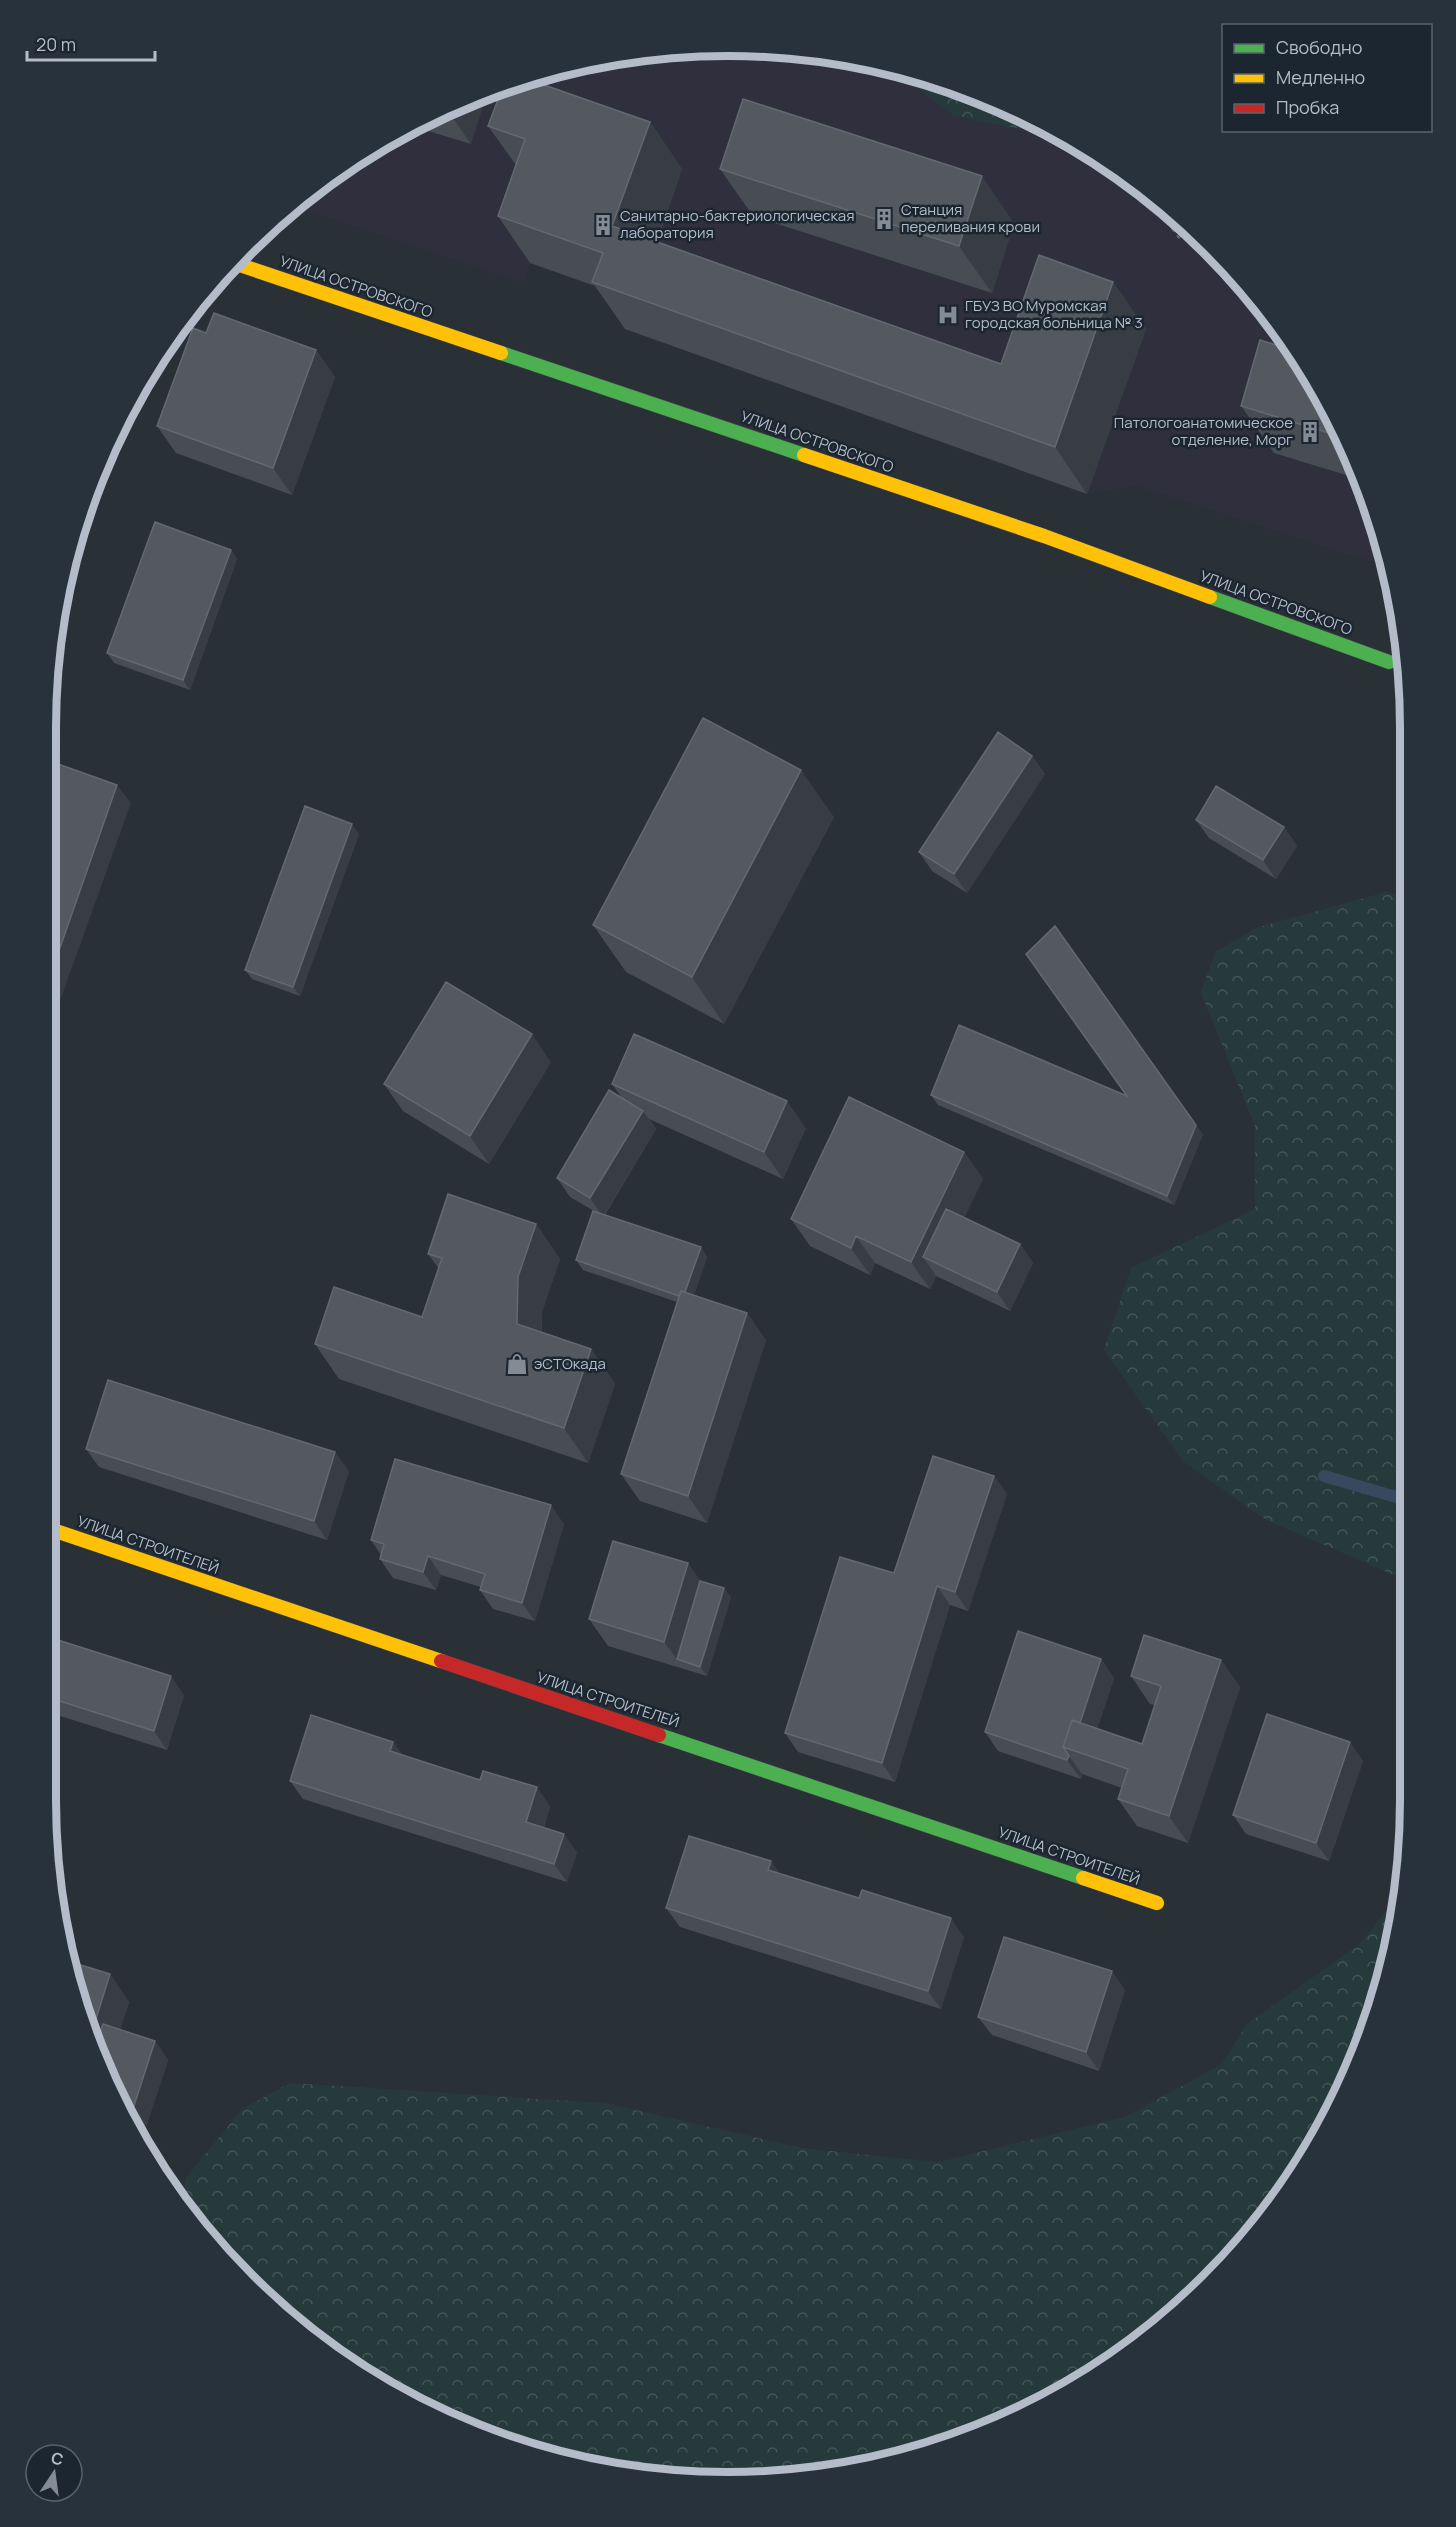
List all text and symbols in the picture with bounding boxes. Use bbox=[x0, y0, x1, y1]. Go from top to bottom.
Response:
scale bar bbox=[27, 24, 154, 62]
legend bbox=[1222, 24, 1432, 132]
text: 20 m bbox=[36, 32, 76, 56]
text: Свободно bbox=[1276, 35, 1362, 59]
text: Медленно bbox=[1276, 65, 1365, 89]
text: Пробка bbox=[1276, 95, 1339, 119]
place label: Станция переливания крови bbox=[901, 199, 1040, 237]
place label: Санитарно-бактериологическая лаборатория bbox=[620, 205, 855, 243]
building icon: Станция переливания крови bbox=[872, 207, 896, 231]
building icon: Санитарно-бактериологическая лаборатория bbox=[591, 213, 615, 237]
street label: УЛИЦА ОСТРОВСКОГО bbox=[277, 250, 436, 323]
place label: ГБУЗ ВО Муромская городская больница № 3 bbox=[965, 295, 1143, 333]
hospital icon: ГБУЗ ВО Муромская городская больница № 3 bbox=[936, 303, 960, 327]
street label: УЛИЦА ОСТРОВСКОГО bbox=[738, 405, 897, 478]
place label: Патологоанатомическое отделение, Морг bbox=[1114, 412, 1293, 450]
building icon: Патологоанатомическое отделение, Морг bbox=[1298, 420, 1322, 444]
street label: УЛИЦА ОСТРОВСКОГО bbox=[1197, 565, 1355, 640]
shop icon: эСТОкада bbox=[505, 1352, 529, 1376]
place label: эСТОкада bbox=[534, 1353, 606, 1374]
street label: УЛИЦА СТРОИТЕЛЕЙ bbox=[74, 1510, 222, 1579]
street label: УЛИЦА СТРОИТЕЛЕЙ bbox=[534, 1667, 682, 1733]
street label: УЛИЦА СТРОИТЕЛЕЙ bbox=[995, 1821, 1143, 1890]
north arrow bbox=[24, 2443, 84, 2503]
text: С bbox=[49, 2446, 66, 2470]

